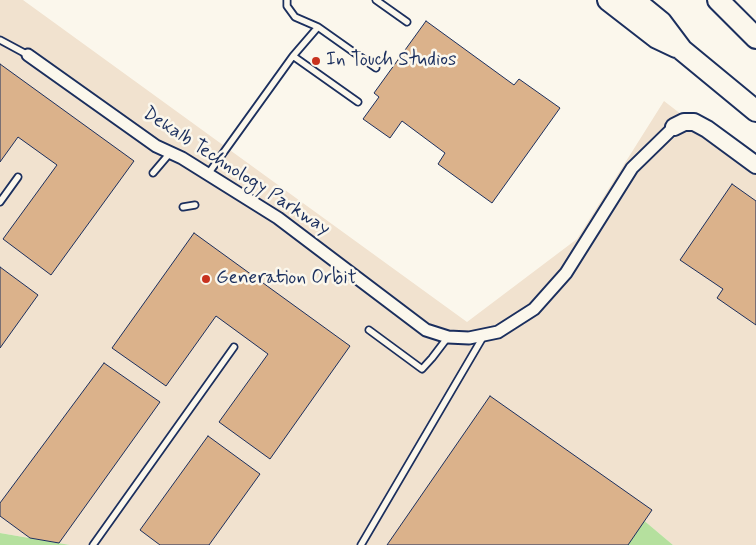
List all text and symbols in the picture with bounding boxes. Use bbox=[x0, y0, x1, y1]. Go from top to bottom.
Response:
place label: In Touch Studios bbox=[326, 50, 456, 72]
marker: In Touch Studios bbox=[310, 55, 322, 67]
street label: Dekalb Technology Parkway bbox=[138, 103, 334, 241]
place label: Generation Orbit bbox=[216, 268, 357, 290]
marker: Generation Orbit bbox=[200, 273, 212, 285]

